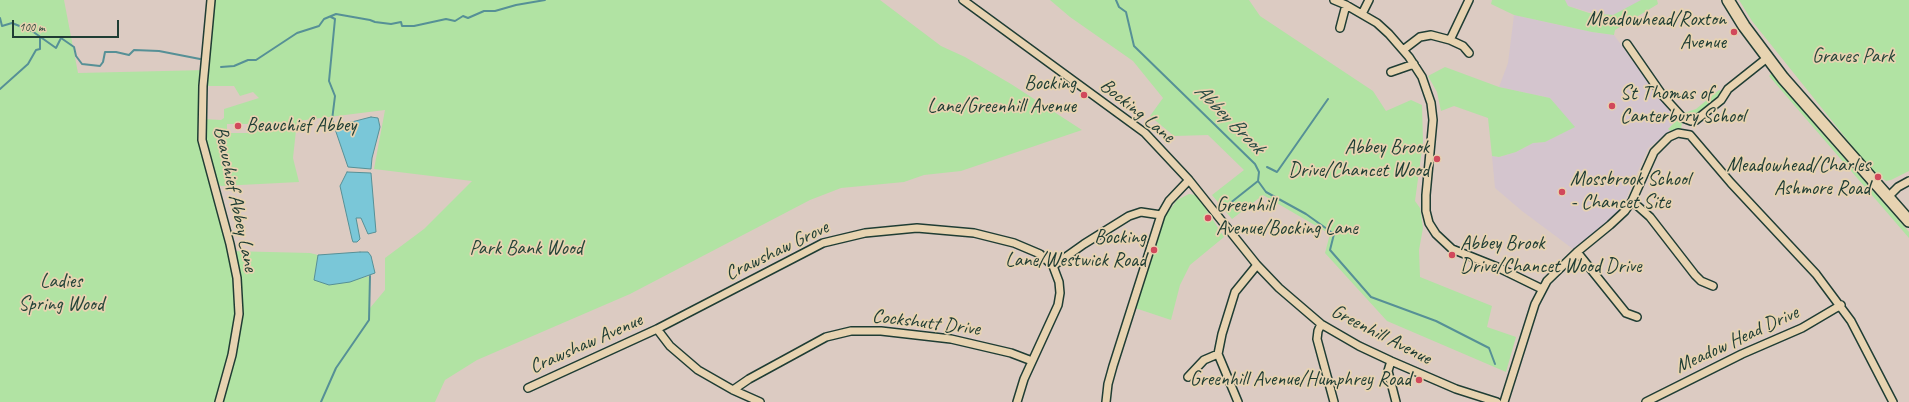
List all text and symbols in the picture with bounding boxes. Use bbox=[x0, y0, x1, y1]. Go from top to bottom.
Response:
place label: Meadowhead/Roxton Avenue bbox=[1587, 8, 1726, 55]
scale bar bbox=[14, 12, 121, 38]
text: 100 m bbox=[19, 19, 45, 35]
marker: Meadowhead/Roxton Avenue bbox=[1729, 27, 1739, 37]
park label: Graves Park bbox=[1812, 45, 1894, 69]
place label: Bocking Lane/Greenhill Avenue bbox=[927, 72, 1076, 119]
street label: Bocking Lane bbox=[1095, 74, 1179, 148]
water label: Abbey Brook bbox=[1189, 79, 1269, 159]
place label: St Thomas of Canterbury School bbox=[1620, 82, 1745, 129]
marker: Bocking Lane/Greenhill Avenue bbox=[1079, 90, 1089, 100]
marker: St Thomas of Canterbury School bbox=[1607, 101, 1617, 111]
place label: Beauchief Abbey bbox=[246, 114, 356, 138]
marker: Beauchief Abbey bbox=[233, 121, 243, 131]
street label: Beauchief Abbey Lane bbox=[208, 124, 262, 274]
place label: Abbey Brook Drive/Chancet Wood bbox=[1288, 136, 1429, 183]
marker: Abbey Brook Drive/Chancet Wood bbox=[1432, 154, 1442, 164]
place label: Meadowhead/Charles Ashmore Road bbox=[1726, 154, 1870, 201]
place label: Mossbrook School - Chancet Site bbox=[1570, 168, 1690, 215]
marker: Meadowhead/Charles Ashmore Road bbox=[1873, 172, 1883, 182]
marker: Mossbrook School - Chancet Site bbox=[1557, 187, 1567, 197]
place label: Greenhill Avenue/Bocking Lane bbox=[1216, 194, 1358, 241]
marker: Greenhill Avenue/Bocking Lane bbox=[1203, 213, 1213, 223]
street label: Crawshaw Grove bbox=[721, 216, 833, 286]
place label: Bocking Lane/Westwick Road bbox=[1005, 226, 1146, 273]
place label: Abbey Brook Drive/Chancet Wood Drive bbox=[1460, 232, 1642, 279]
park label: Park Bank Wood bbox=[469, 237, 583, 261]
marker: Bocking Lane/Westwick Road bbox=[1149, 245, 1159, 255]
marker: Abbey Brook Drive/Chancet Wood Drive bbox=[1447, 250, 1457, 260]
park label: Ladies Spring Wood bbox=[18, 270, 104, 317]
street label: Greenhill Avenue bbox=[1327, 299, 1435, 371]
street label: Meadow Head Drive bbox=[1671, 301, 1803, 379]
street label: Cockshutt Drive bbox=[871, 304, 981, 342]
street label: Crawshaw Avenue bbox=[526, 308, 646, 380]
place label: Greenhill Avenue/Humphrey Road bbox=[1190, 368, 1411, 392]
marker: Greenhill Avenue/Humphrey Road bbox=[1414, 375, 1424, 385]

